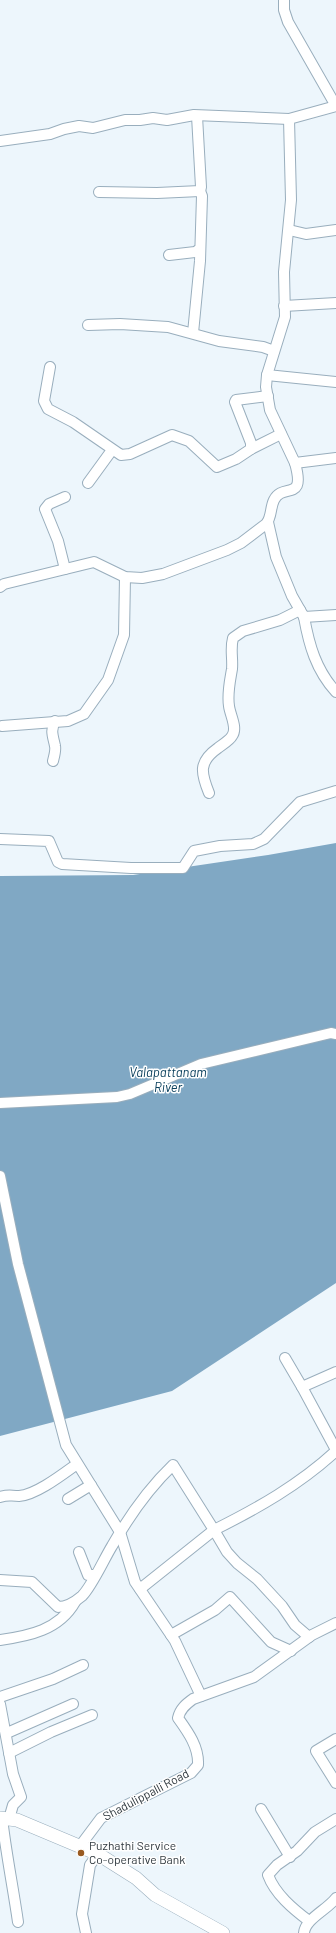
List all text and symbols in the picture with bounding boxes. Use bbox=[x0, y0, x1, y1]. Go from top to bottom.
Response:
water label: Valapattanam River bbox=[129, 1064, 207, 1095]
street label: Shadulippalli Road bbox=[100, 1766, 191, 1823]
place label: Puzhathi Service Co-operative Bank bbox=[89, 1838, 185, 1866]
marker: Puzhathi Service Co-operative Bank bbox=[76, 1848, 86, 1858]

